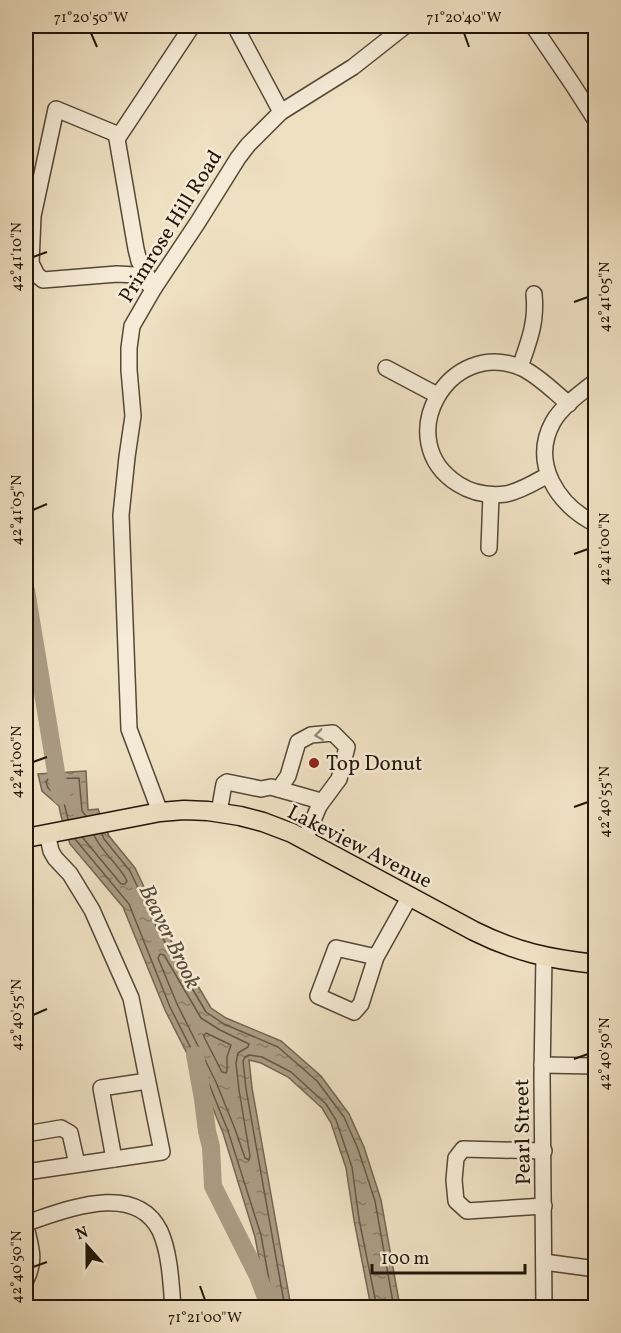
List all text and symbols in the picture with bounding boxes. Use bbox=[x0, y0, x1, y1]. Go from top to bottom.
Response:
text: 71°20'50"W bbox=[54, 8, 128, 29]
text: 71°20'40"W bbox=[426, 8, 502, 29]
street label: Primrose Hill Road bbox=[113, 145, 230, 309]
text: 42°41'10"N bbox=[7, 222, 28, 292]
text: 42°41'05"N bbox=[595, 262, 616, 332]
text: 42°41'05"N bbox=[7, 475, 28, 545]
text: 42°41'00"N bbox=[595, 513, 616, 585]
text: 42°41'00"N bbox=[7, 726, 28, 798]
one-way arrow bbox=[314, 728, 324, 740]
place label: Top Donut bbox=[326, 750, 422, 779]
marker: Top Donut bbox=[307, 756, 321, 770]
text: 42°40'55"N bbox=[595, 766, 616, 838]
street label: Lakeview Avenue bbox=[282, 798, 437, 896]
water label: Beaver Brook bbox=[130, 880, 207, 995]
text: 42°40'55"N bbox=[7, 979, 28, 1051]
text: 42°40'50"N bbox=[595, 1017, 616, 1091]
street label: Pearl Street bbox=[508, 1078, 539, 1185]
north arrow bbox=[57, 1216, 117, 1276]
text: N bbox=[73, 1221, 92, 1246]
text: 42°40'50"N bbox=[7, 1230, 28, 1304]
scale bar bbox=[372, 1237, 525, 1275]
text: 100 m bbox=[381, 1247, 430, 1272]
text: 71°21'00"W bbox=[168, 1308, 242, 1329]

